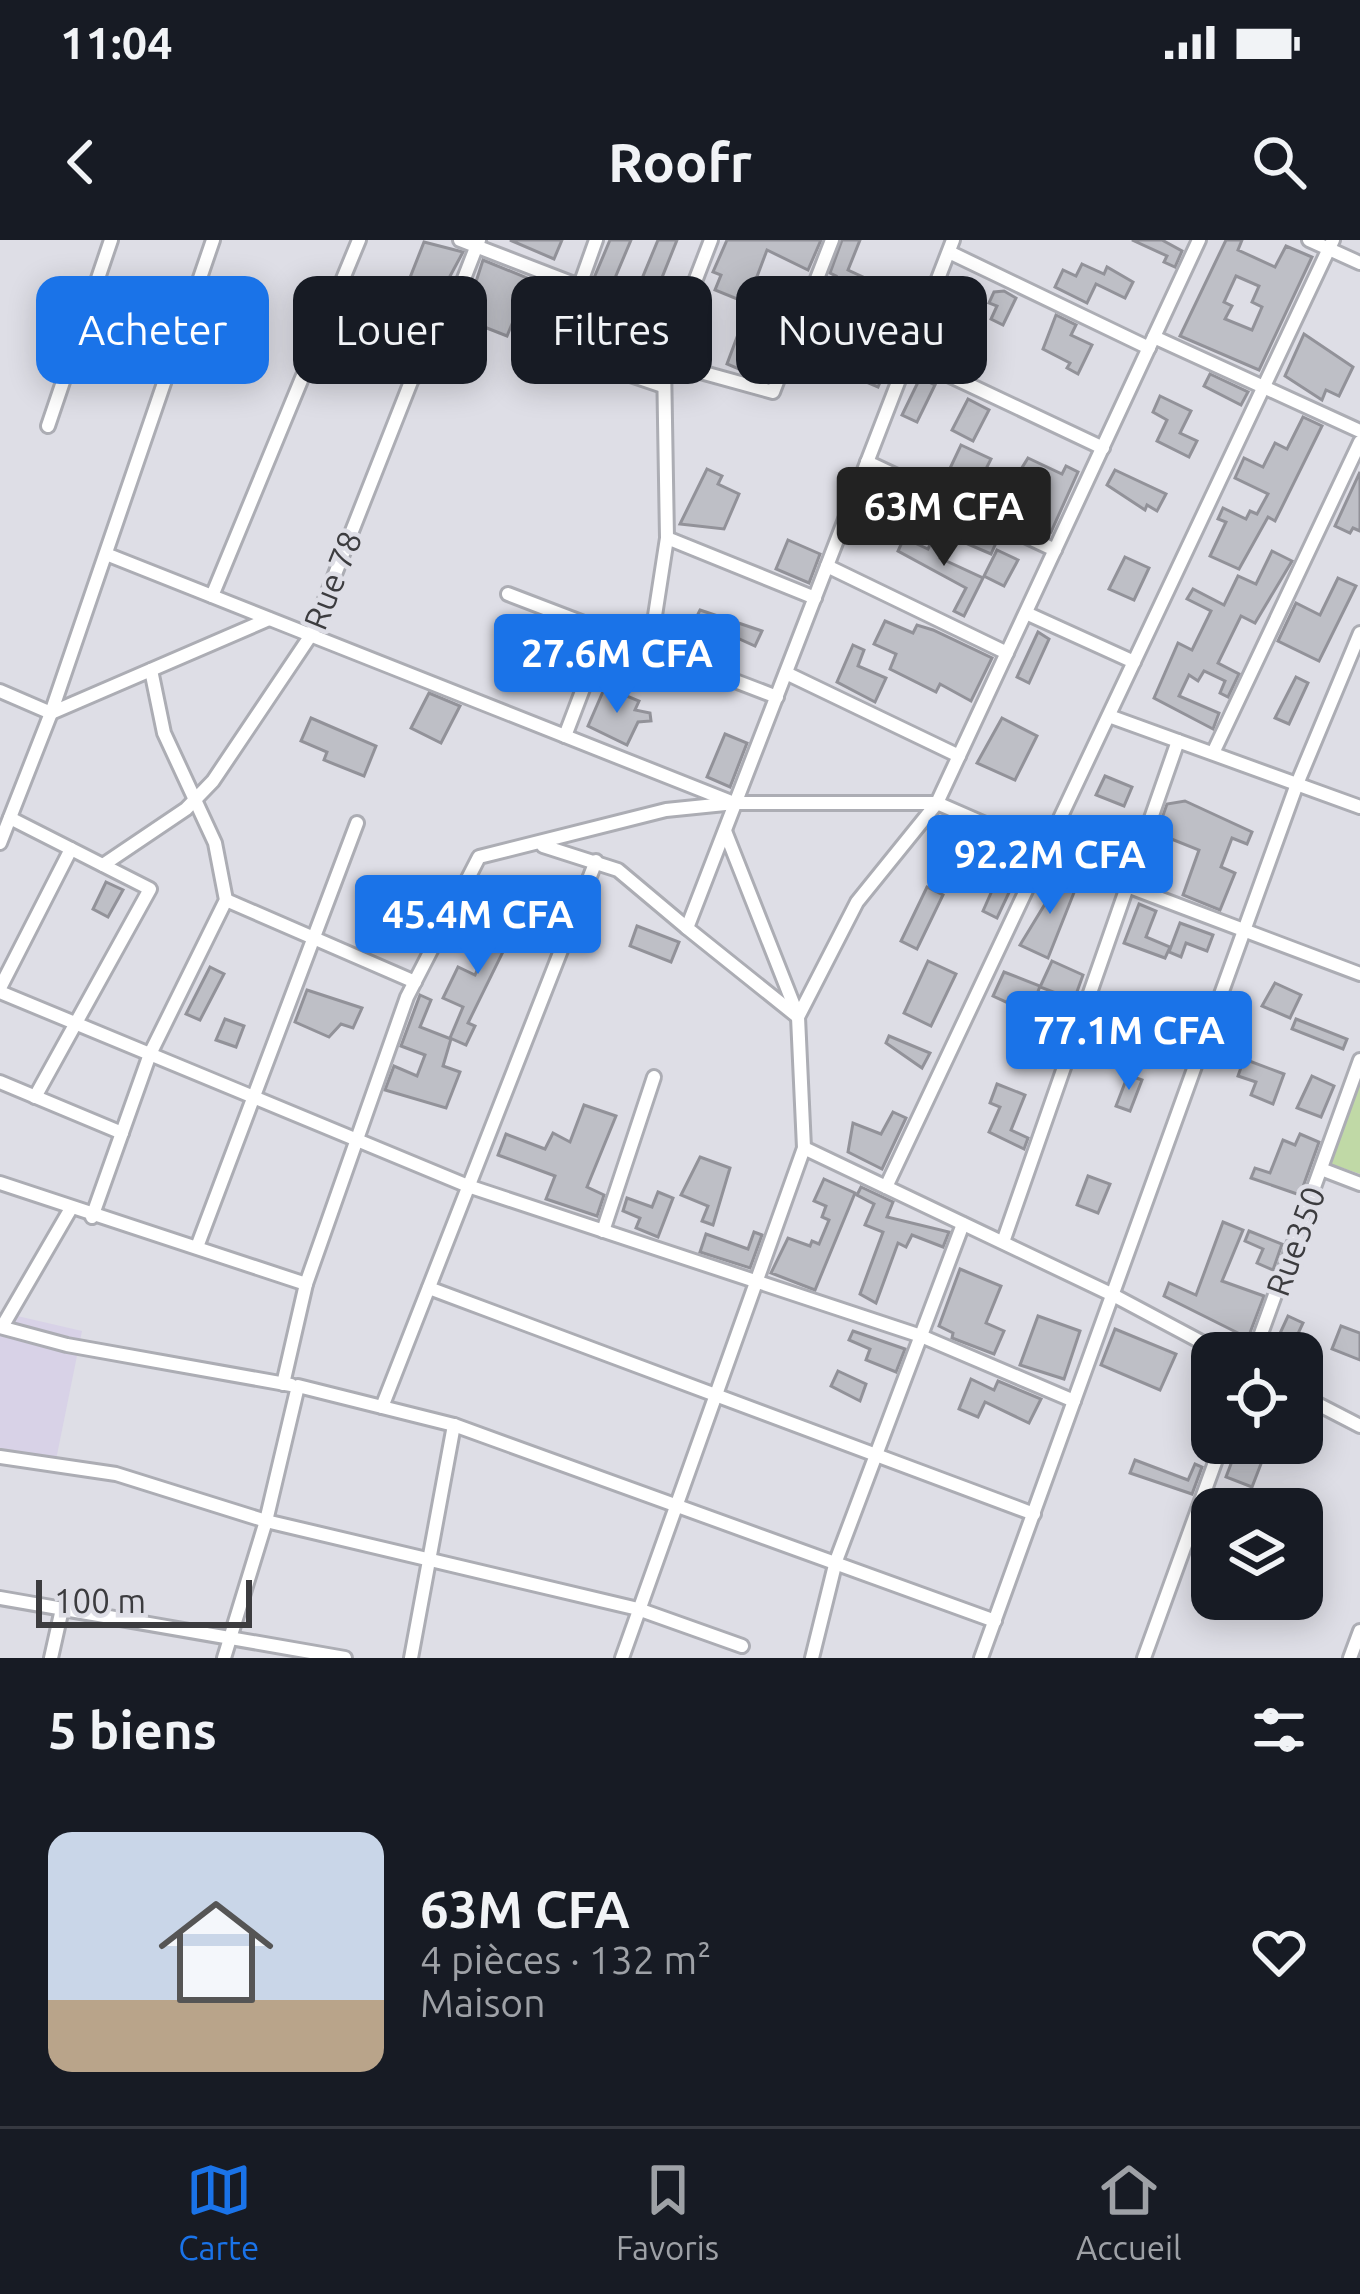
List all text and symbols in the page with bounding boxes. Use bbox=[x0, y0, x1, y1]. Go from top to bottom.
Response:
text: 11:04 bbox=[60, 17, 173, 68]
icon: back bbox=[48, 129, 114, 195]
icon: search bbox=[1246, 129, 1312, 195]
text: Roofr bbox=[608, 132, 752, 192]
chip: Acheter bbox=[36, 276, 269, 384]
chip: Louer bbox=[293, 276, 487, 384]
chip: Filtres bbox=[511, 276, 712, 384]
chip: Nouveau bbox=[736, 276, 987, 384]
pin: 63M CFA bbox=[833, 467, 1055, 569]
text: 63M CFA bbox=[864, 484, 1024, 527]
street label: Rue 78 bbox=[296, 526, 368, 634]
pin: 27.6M CFA bbox=[480, 614, 754, 716]
text: 27.6M CFA bbox=[521, 631, 713, 674]
pin: 92.2M CFA bbox=[913, 815, 1187, 917]
text: 92.2M CFA bbox=[954, 832, 1146, 875]
pin: 45.4M CFA bbox=[341, 875, 615, 977]
text: 45.4M CFA bbox=[382, 892, 574, 935]
pin: 77.1M CFA bbox=[992, 991, 1266, 1093]
text: 77.1M CFA bbox=[1033, 1008, 1225, 1051]
street label: Rue350 bbox=[1258, 1181, 1332, 1301]
map controls bbox=[1191, 1332, 1323, 1620]
button: locate bbox=[1191, 1332, 1323, 1464]
button: layers bbox=[1191, 1488, 1323, 1620]
scale bar bbox=[36, 1574, 252, 1627]
text: 100 m bbox=[54, 1582, 146, 1619]
icon: filters bbox=[1246, 1697, 1312, 1763]
text: 5 biens bbox=[48, 1701, 217, 1759]
icon: home bbox=[144, 1880, 288, 2024]
text: 63M CFA bbox=[420, 1880, 630, 1938]
icon: heart bbox=[1246, 1919, 1312, 1985]
text: 4 pièces · 132 m² bbox=[420, 1938, 711, 1981]
text: Maison bbox=[420, 1981, 545, 2024]
tab: Carte bbox=[178, 2157, 259, 2266]
tab: Favoris bbox=[616, 2157, 719, 2266]
tab: Accueil bbox=[1076, 2157, 1182, 2266]

